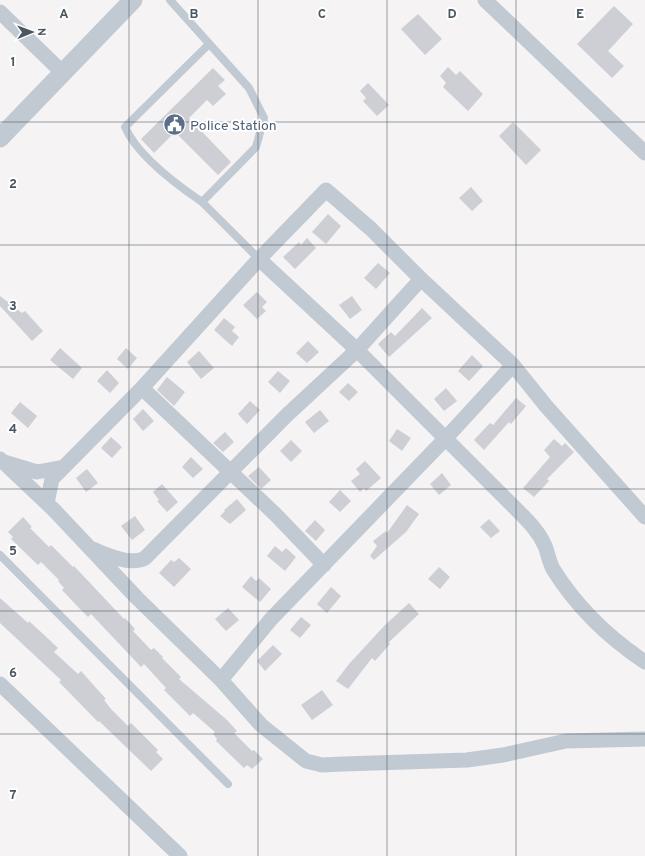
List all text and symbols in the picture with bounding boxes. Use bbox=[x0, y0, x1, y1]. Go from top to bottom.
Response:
text: A bbox=[59, 7, 69, 23]
text: B bbox=[190, 7, 199, 23]
text: C bbox=[318, 7, 326, 23]
text: D bbox=[447, 7, 457, 23]
text: E bbox=[576, 7, 584, 23]
north arrow bbox=[12, 12, 52, 52]
text: N bbox=[34, 28, 48, 36]
text: 1 bbox=[10, 55, 16, 71]
public building icon: Police Station bbox=[162, 112, 188, 138]
place label: Police Station bbox=[190, 118, 277, 135]
text: 2 bbox=[9, 177, 17, 193]
text: 3 bbox=[9, 299, 17, 315]
text: 4 bbox=[9, 422, 17, 438]
text: 5 bbox=[9, 544, 17, 560]
text: 6 bbox=[9, 666, 17, 682]
text: 7 bbox=[10, 788, 17, 804]

